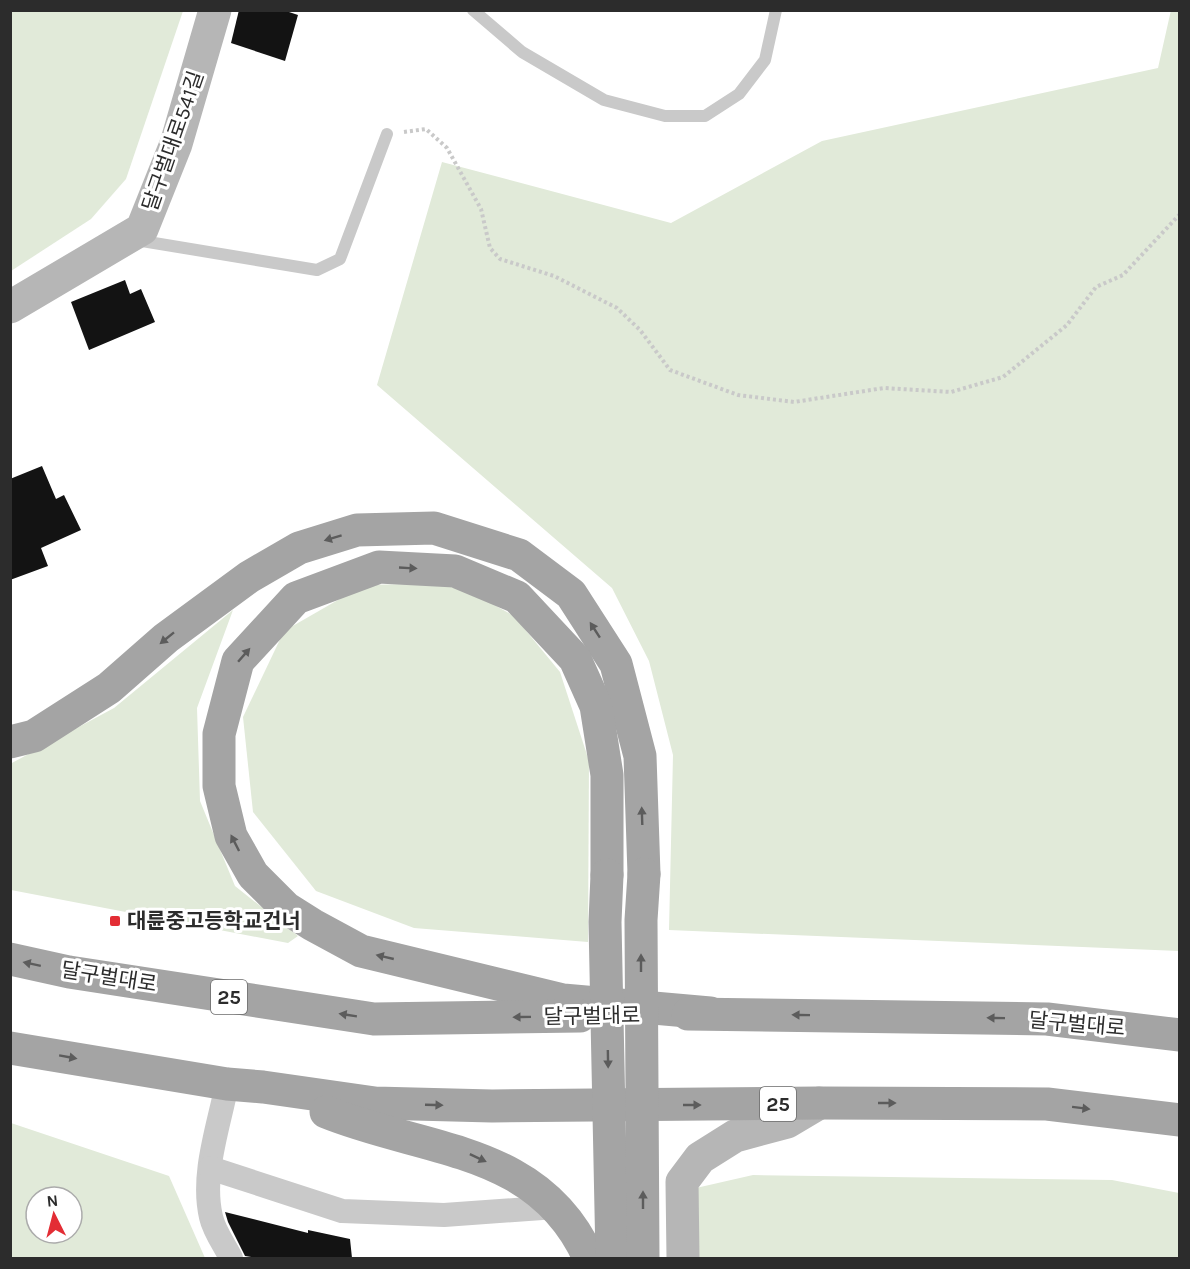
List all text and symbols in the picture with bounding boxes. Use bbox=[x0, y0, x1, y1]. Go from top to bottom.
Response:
street label: 달구벌대로541길 bbox=[138, 68, 208, 214]
one-way arrow bbox=[324, 534, 342, 543]
one-way arrow bbox=[399, 564, 418, 573]
one-way arrow bbox=[589, 622, 600, 638]
one-way arrow bbox=[160, 632, 175, 644]
one-way arrow bbox=[237, 648, 250, 663]
one-way arrow bbox=[637, 806, 647, 825]
one-way arrow bbox=[230, 834, 240, 851]
place label: 대륜중고등학교건너 bbox=[127, 909, 301, 933]
marker: 대륜중고등학교건너 bbox=[108, 914, 122, 928]
one-way arrow bbox=[376, 951, 394, 961]
one-way arrow bbox=[636, 954, 646, 973]
street label: 달구벌대로 bbox=[59, 958, 159, 996]
one-way arrow bbox=[22, 959, 41, 968]
road number: 25 bbox=[211, 980, 247, 1014]
street label: 달구벌대로 bbox=[543, 1003, 641, 1029]
street label: 달구벌대로 bbox=[1028, 1008, 1126, 1040]
one-way arrow bbox=[791, 1010, 810, 1020]
one-way arrow bbox=[339, 1011, 358, 1020]
one-way arrow bbox=[512, 1012, 531, 1022]
one-way arrow bbox=[986, 1014, 1005, 1023]
one-way arrow bbox=[603, 1050, 613, 1069]
one-way arrow bbox=[59, 1053, 78, 1062]
road number: 25 bbox=[760, 1087, 796, 1121]
one-way arrow bbox=[877, 1098, 896, 1108]
one-way arrow bbox=[424, 1100, 443, 1109]
one-way arrow bbox=[682, 1100, 701, 1110]
one-way arrow bbox=[1072, 1103, 1091, 1113]
one-way arrow bbox=[469, 1154, 486, 1163]
north arrow bbox=[24, 1185, 84, 1245]
text: N bbox=[46, 1191, 59, 1211]
one-way arrow bbox=[638, 1191, 648, 1210]

